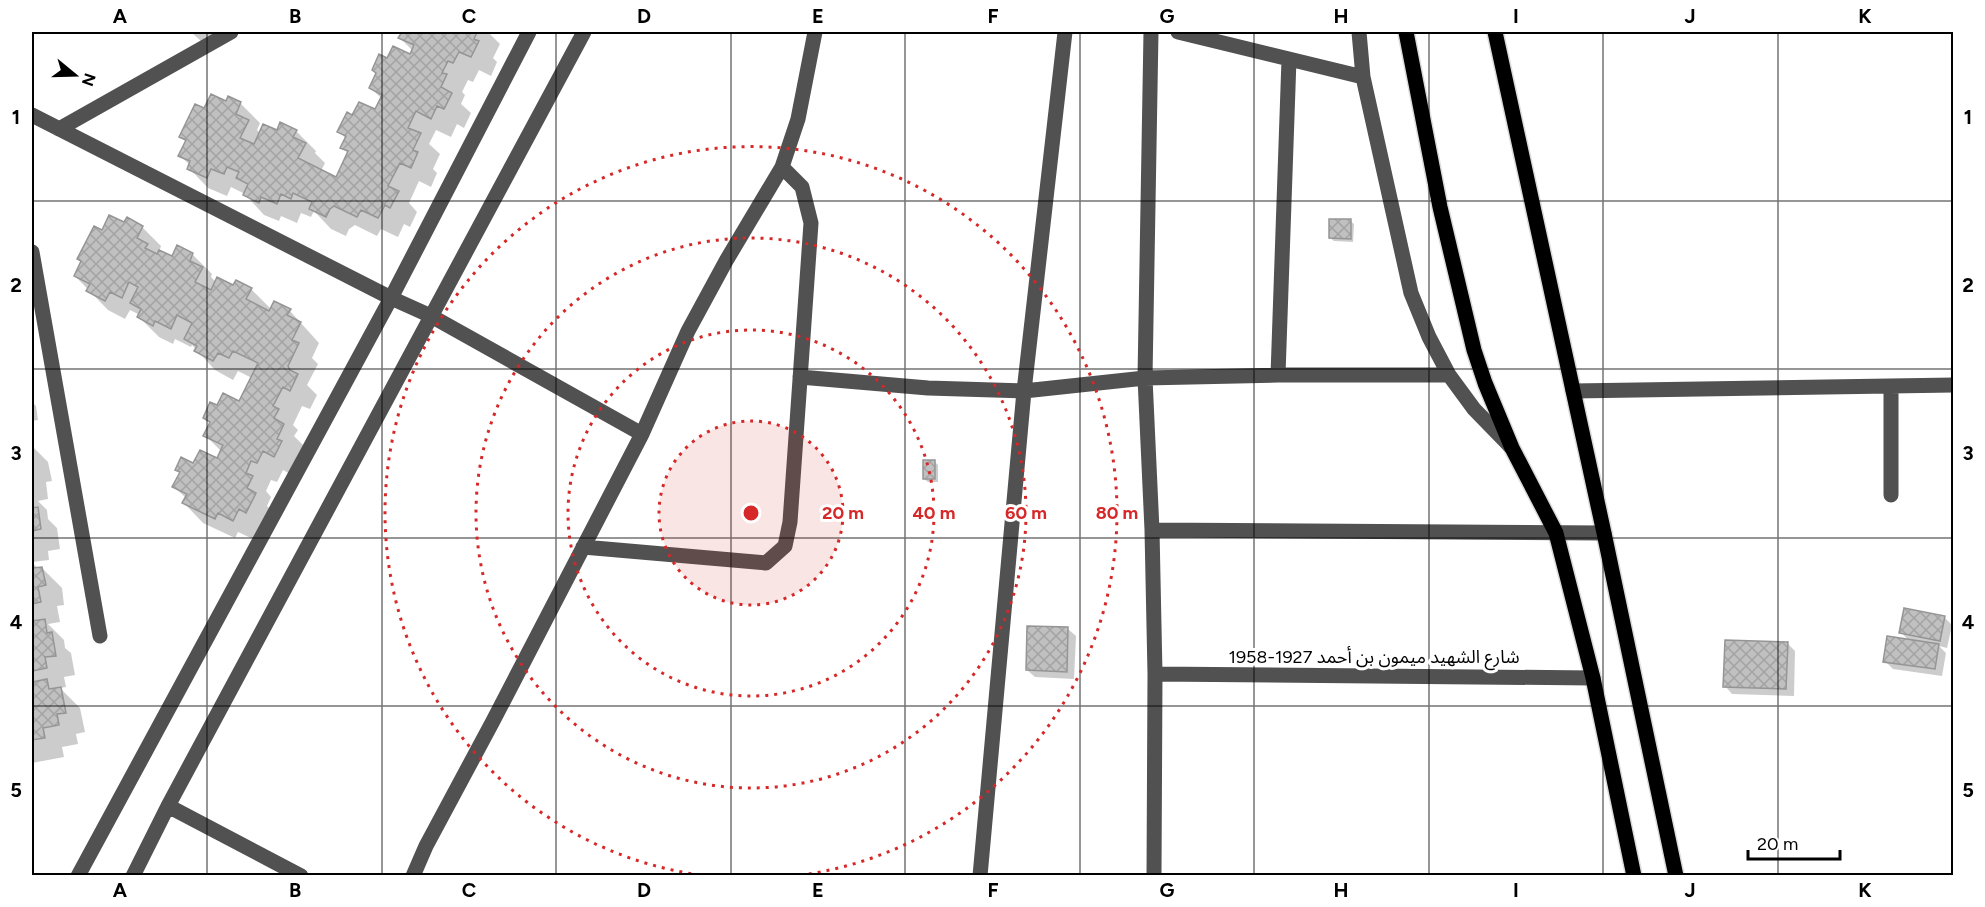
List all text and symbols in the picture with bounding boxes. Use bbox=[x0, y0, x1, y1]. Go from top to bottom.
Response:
text: A bbox=[113, 4, 128, 28]
text: B bbox=[289, 4, 301, 28]
text: C bbox=[462, 4, 476, 28]
text: D bbox=[637, 4, 651, 28]
text: E bbox=[812, 4, 824, 28]
text: F bbox=[987, 4, 999, 28]
text: G bbox=[1160, 4, 1175, 28]
text: H bbox=[1334, 4, 1349, 28]
text: I bbox=[1513, 4, 1519, 28]
text: J bbox=[1684, 4, 1696, 28]
text: K bbox=[1858, 4, 1872, 28]
north arrow bbox=[45, 45, 105, 105]
text: N bbox=[78, 71, 100, 89]
text: 1 bbox=[12, 105, 20, 129]
text: 1 bbox=[1964, 105, 1972, 129]
text: 2 bbox=[10, 273, 22, 297]
text: 2 bbox=[1962, 273, 1974, 297]
text: 3 bbox=[10, 441, 22, 465]
text: 3 bbox=[1962, 441, 1974, 465]
text: 20 m bbox=[822, 502, 864, 524]
text: 40 m bbox=[912, 502, 956, 524]
text: 60 m bbox=[1005, 502, 1047, 524]
text: 80 m bbox=[1096, 502, 1138, 524]
centre of rings bbox=[741, 503, 761, 523]
text: 4 bbox=[10, 610, 23, 634]
text: 4 bbox=[1962, 610, 1975, 634]
street label: شارع الشهيد ميمون بن أحمد 1927-1958 bbox=[1228, 646, 1520, 671]
text: 5 bbox=[10, 778, 22, 802]
text: 5 bbox=[1962, 778, 1974, 802]
scale bar bbox=[1748, 823, 1840, 861]
text: 20 m bbox=[1757, 833, 1798, 855]
text: A bbox=[113, 878, 128, 902]
text: B bbox=[289, 878, 301, 902]
text: C bbox=[462, 878, 476, 902]
text: D bbox=[637, 878, 651, 902]
text: E bbox=[812, 878, 824, 902]
text: F bbox=[987, 878, 999, 902]
text: G bbox=[1160, 878, 1175, 902]
text: H bbox=[1334, 878, 1349, 902]
text: I bbox=[1513, 878, 1519, 902]
text: J bbox=[1684, 878, 1696, 902]
text: K bbox=[1858, 878, 1872, 902]

